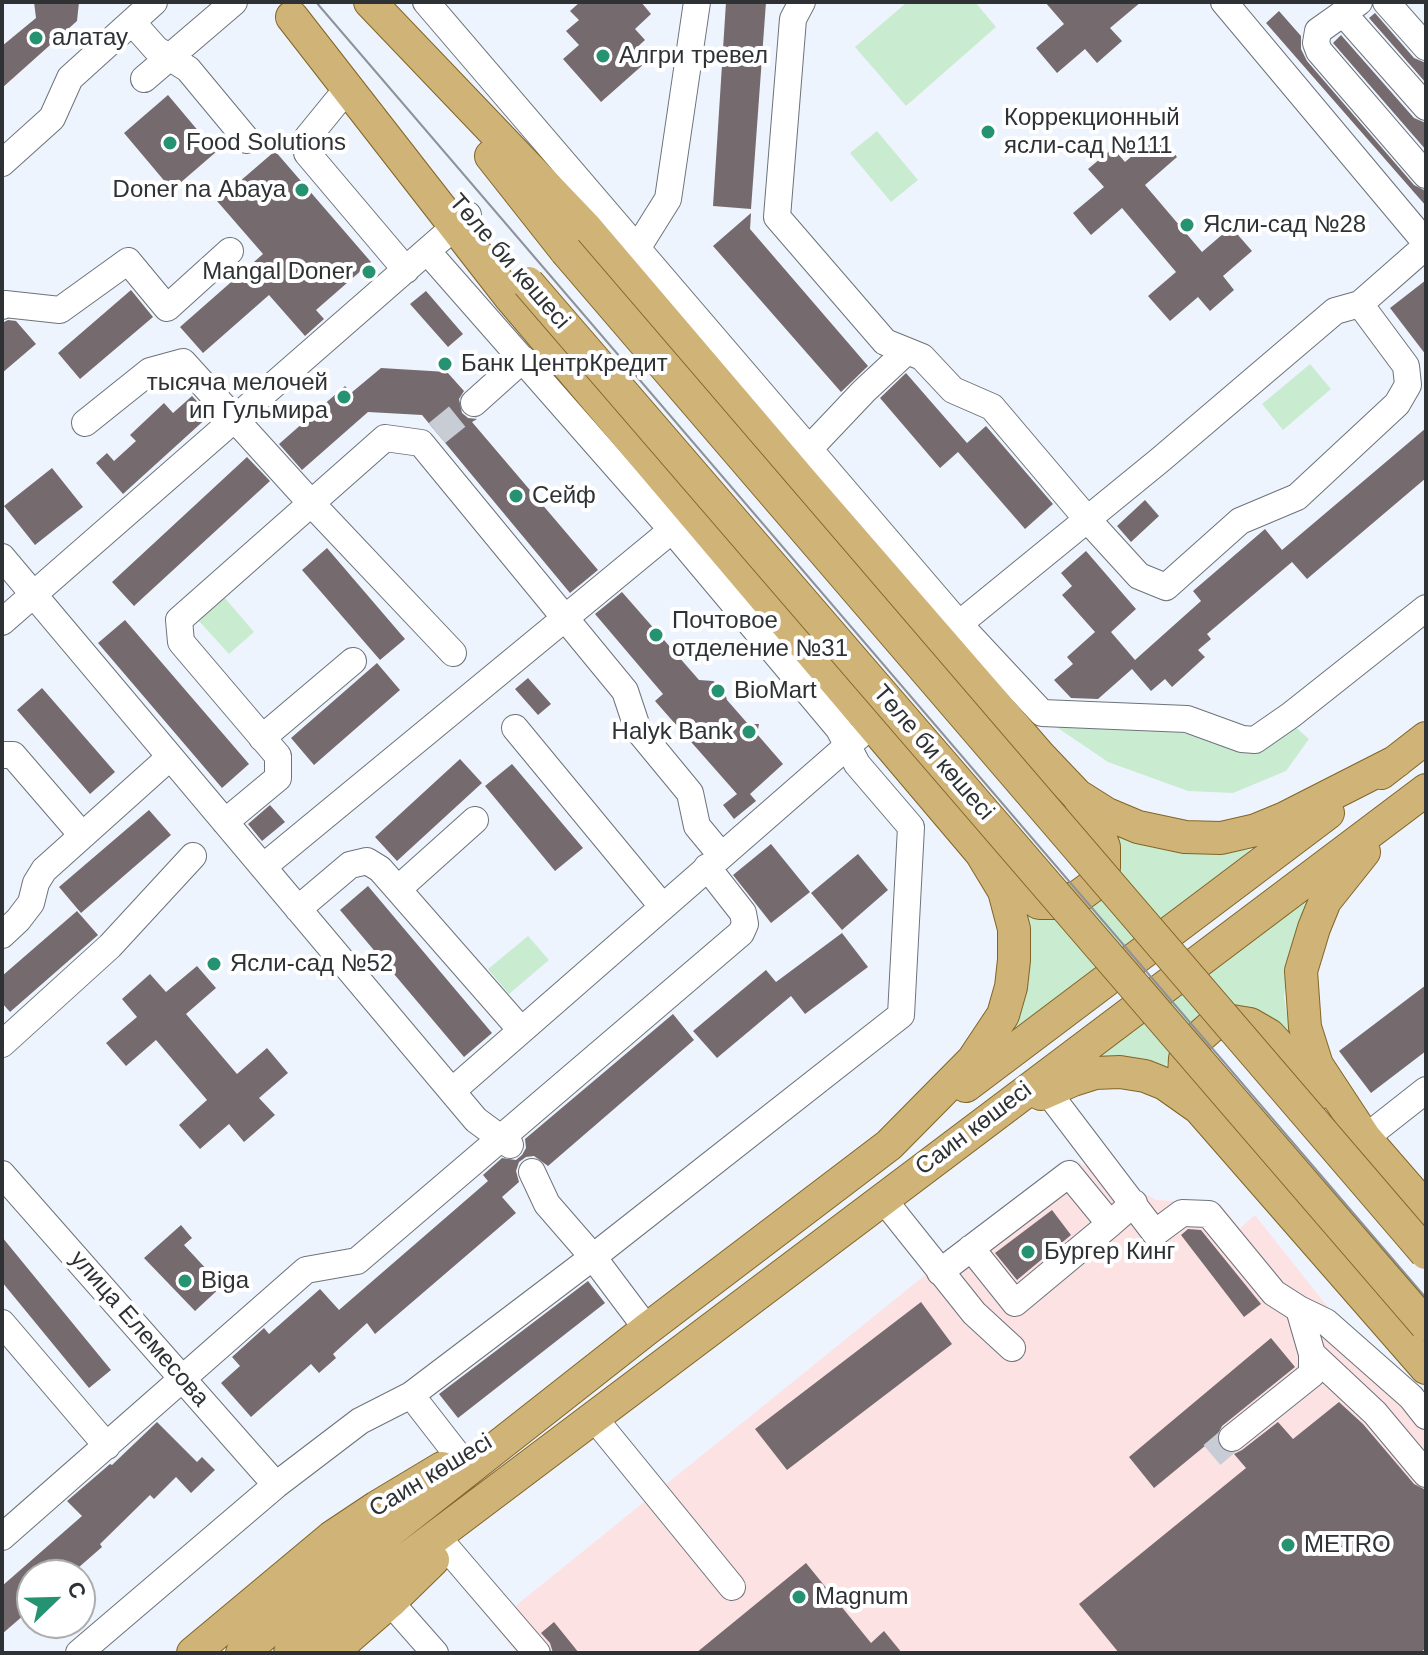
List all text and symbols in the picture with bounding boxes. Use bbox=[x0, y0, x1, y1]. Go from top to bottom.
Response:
place label: алатау bbox=[52, 24, 128, 52]
marker: алатау bbox=[27, 29, 45, 47]
place label: Алгри тревел bbox=[619, 42, 768, 70]
marker: Алгри тревел bbox=[594, 47, 612, 65]
place label: Коррекционный ясли-сад №111 bbox=[1004, 104, 1180, 160]
marker: Коррекционный ясли-сад №111 bbox=[979, 123, 997, 141]
place label: Food Solutions bbox=[186, 129, 346, 157]
marker: Food Solutions bbox=[161, 134, 179, 152]
place label: Doner na Abaya bbox=[113, 176, 286, 204]
marker: Doner na Abaya bbox=[293, 181, 311, 199]
street label: Төле би көшесі bbox=[442, 189, 576, 335]
place label: Ясли-сад №28 bbox=[1203, 211, 1366, 239]
marker: Ясли-сад №28 bbox=[1178, 216, 1196, 234]
place label: Mangal Doner bbox=[202, 258, 353, 286]
marker: Mangal Doner bbox=[360, 263, 378, 281]
place label: Банк ЦентрКредит bbox=[461, 350, 668, 378]
marker: Банк ЦентрКредит bbox=[436, 355, 454, 373]
place label: тысяча мелочей ип Гульмира bbox=[147, 369, 328, 425]
marker: тысяча мелочей ип Гульмира bbox=[335, 388, 353, 406]
place label: Сейф bbox=[532, 482, 596, 510]
marker: Сейф bbox=[507, 487, 525, 505]
place label: Почтовое отделение №31 bbox=[672, 607, 848, 663]
marker: Почтовое отделение №31 bbox=[647, 626, 665, 644]
place label: BioMart bbox=[734, 677, 817, 705]
street label: Төле би көшесі bbox=[866, 680, 1000, 826]
marker: BioMart bbox=[709, 682, 727, 700]
place label: Halyk Bank bbox=[612, 718, 733, 746]
marker: Halyk Bank bbox=[740, 723, 758, 741]
place label: Ясли-сад №52 bbox=[230, 950, 393, 978]
marker: Ясли-сад №52 bbox=[205, 955, 223, 973]
street label: Саин көшесі bbox=[910, 1076, 1038, 1182]
place label: Бургер Кинг bbox=[1044, 1238, 1175, 1266]
marker: Бургер Кинг bbox=[1019, 1243, 1037, 1261]
street label: улица Елемесова bbox=[63, 1245, 215, 1413]
place label: Biga bbox=[201, 1267, 249, 1295]
marker: Biga bbox=[176, 1272, 194, 1290]
street label: Саин көшесі bbox=[364, 1428, 498, 1524]
place label: METRO bbox=[1304, 1531, 1391, 1559]
marker: METRO bbox=[1279, 1536, 1297, 1554]
north arrow bbox=[16, 1559, 96, 1639]
text: С bbox=[62, 1578, 91, 1602]
place label: Magnum bbox=[815, 1583, 908, 1611]
marker: Magnum bbox=[790, 1588, 808, 1606]

